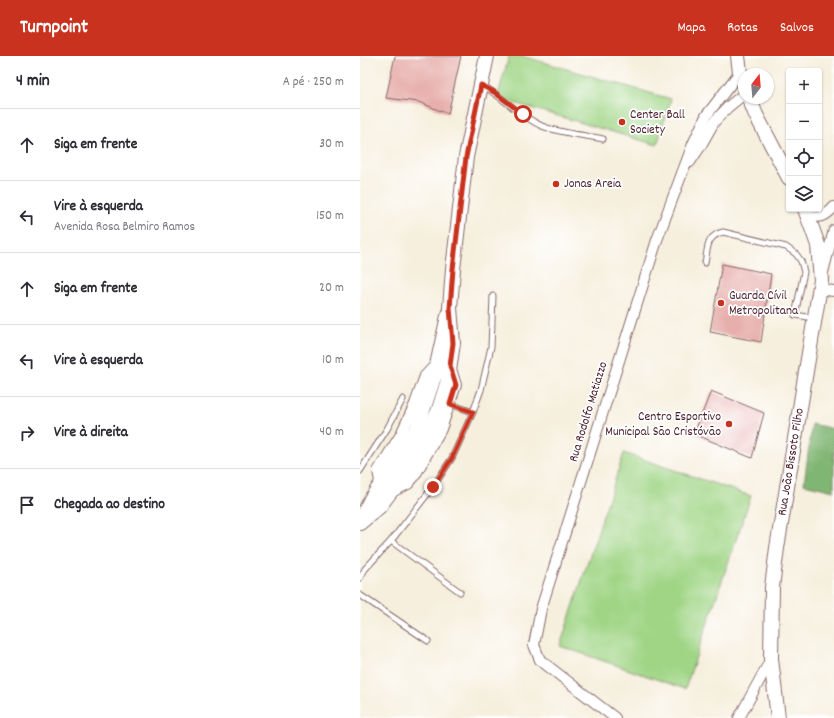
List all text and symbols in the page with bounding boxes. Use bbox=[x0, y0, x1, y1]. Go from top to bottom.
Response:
text: Turnpoint bbox=[20, 15, 88, 42]
text: Mapa bbox=[677, 18, 705, 38]
text: Rotas bbox=[727, 18, 758, 38]
text: Salvos bbox=[780, 18, 814, 38]
north arrow bbox=[738, 68, 774, 104]
map controls bbox=[786, 68, 822, 212]
button: + bbox=[786, 68, 822, 104]
text: 4 min bbox=[16, 70, 50, 94]
text: A pé · 250 m bbox=[283, 73, 344, 92]
button: − bbox=[786, 104, 822, 140]
route start bbox=[514, 105, 532, 123]
place label: Center Ball Society bbox=[630, 106, 685, 140]
marker: Center Ball Society bbox=[617, 117, 627, 127]
icon: ahead bbox=[16, 134, 38, 156]
text: Siga em frente bbox=[54, 134, 137, 156]
text: 30 m bbox=[319, 135, 344, 154]
button: locate bbox=[786, 140, 822, 176]
place label: Jonas Areia bbox=[564, 175, 622, 194]
button: layers bbox=[786, 176, 822, 212]
marker: Jonas Areia bbox=[551, 179, 561, 189]
text: Vire à esquerda bbox=[54, 196, 143, 218]
icon: left bbox=[16, 206, 38, 228]
text: 150 m bbox=[316, 207, 344, 226]
text: Avenida Rosa Belmiro Ramos bbox=[54, 218, 195, 237]
icon: ahead bbox=[16, 278, 38, 300]
text: Siga em frente bbox=[54, 278, 137, 300]
text: 20 m bbox=[319, 279, 344, 298]
place label: Guarda Cívil Metropolitana bbox=[729, 287, 799, 321]
marker: Guarda Cívil Metropolitana bbox=[716, 298, 726, 308]
icon: left bbox=[16, 350, 38, 372]
text: Vire à esquerda bbox=[54, 350, 143, 372]
text: 10 m bbox=[322, 351, 344, 370]
street label: Rua Rodolfo Matiazzo bbox=[565, 359, 613, 465]
street label: Rua João Bissoto Filho bbox=[773, 406, 809, 517]
place label: Centro Esportivo Municipal São Cristóvão bbox=[605, 408, 721, 442]
marker: Centro Esportivo Municipal São Cristóvão bbox=[724, 419, 734, 429]
icon: right bbox=[16, 422, 38, 444]
text: Vire à direita bbox=[54, 422, 128, 444]
text: 40 m bbox=[320, 423, 344, 442]
route end bbox=[424, 478, 442, 496]
icon: arrive bbox=[16, 494, 38, 516]
text: Chegada ao destino bbox=[54, 494, 165, 516]

